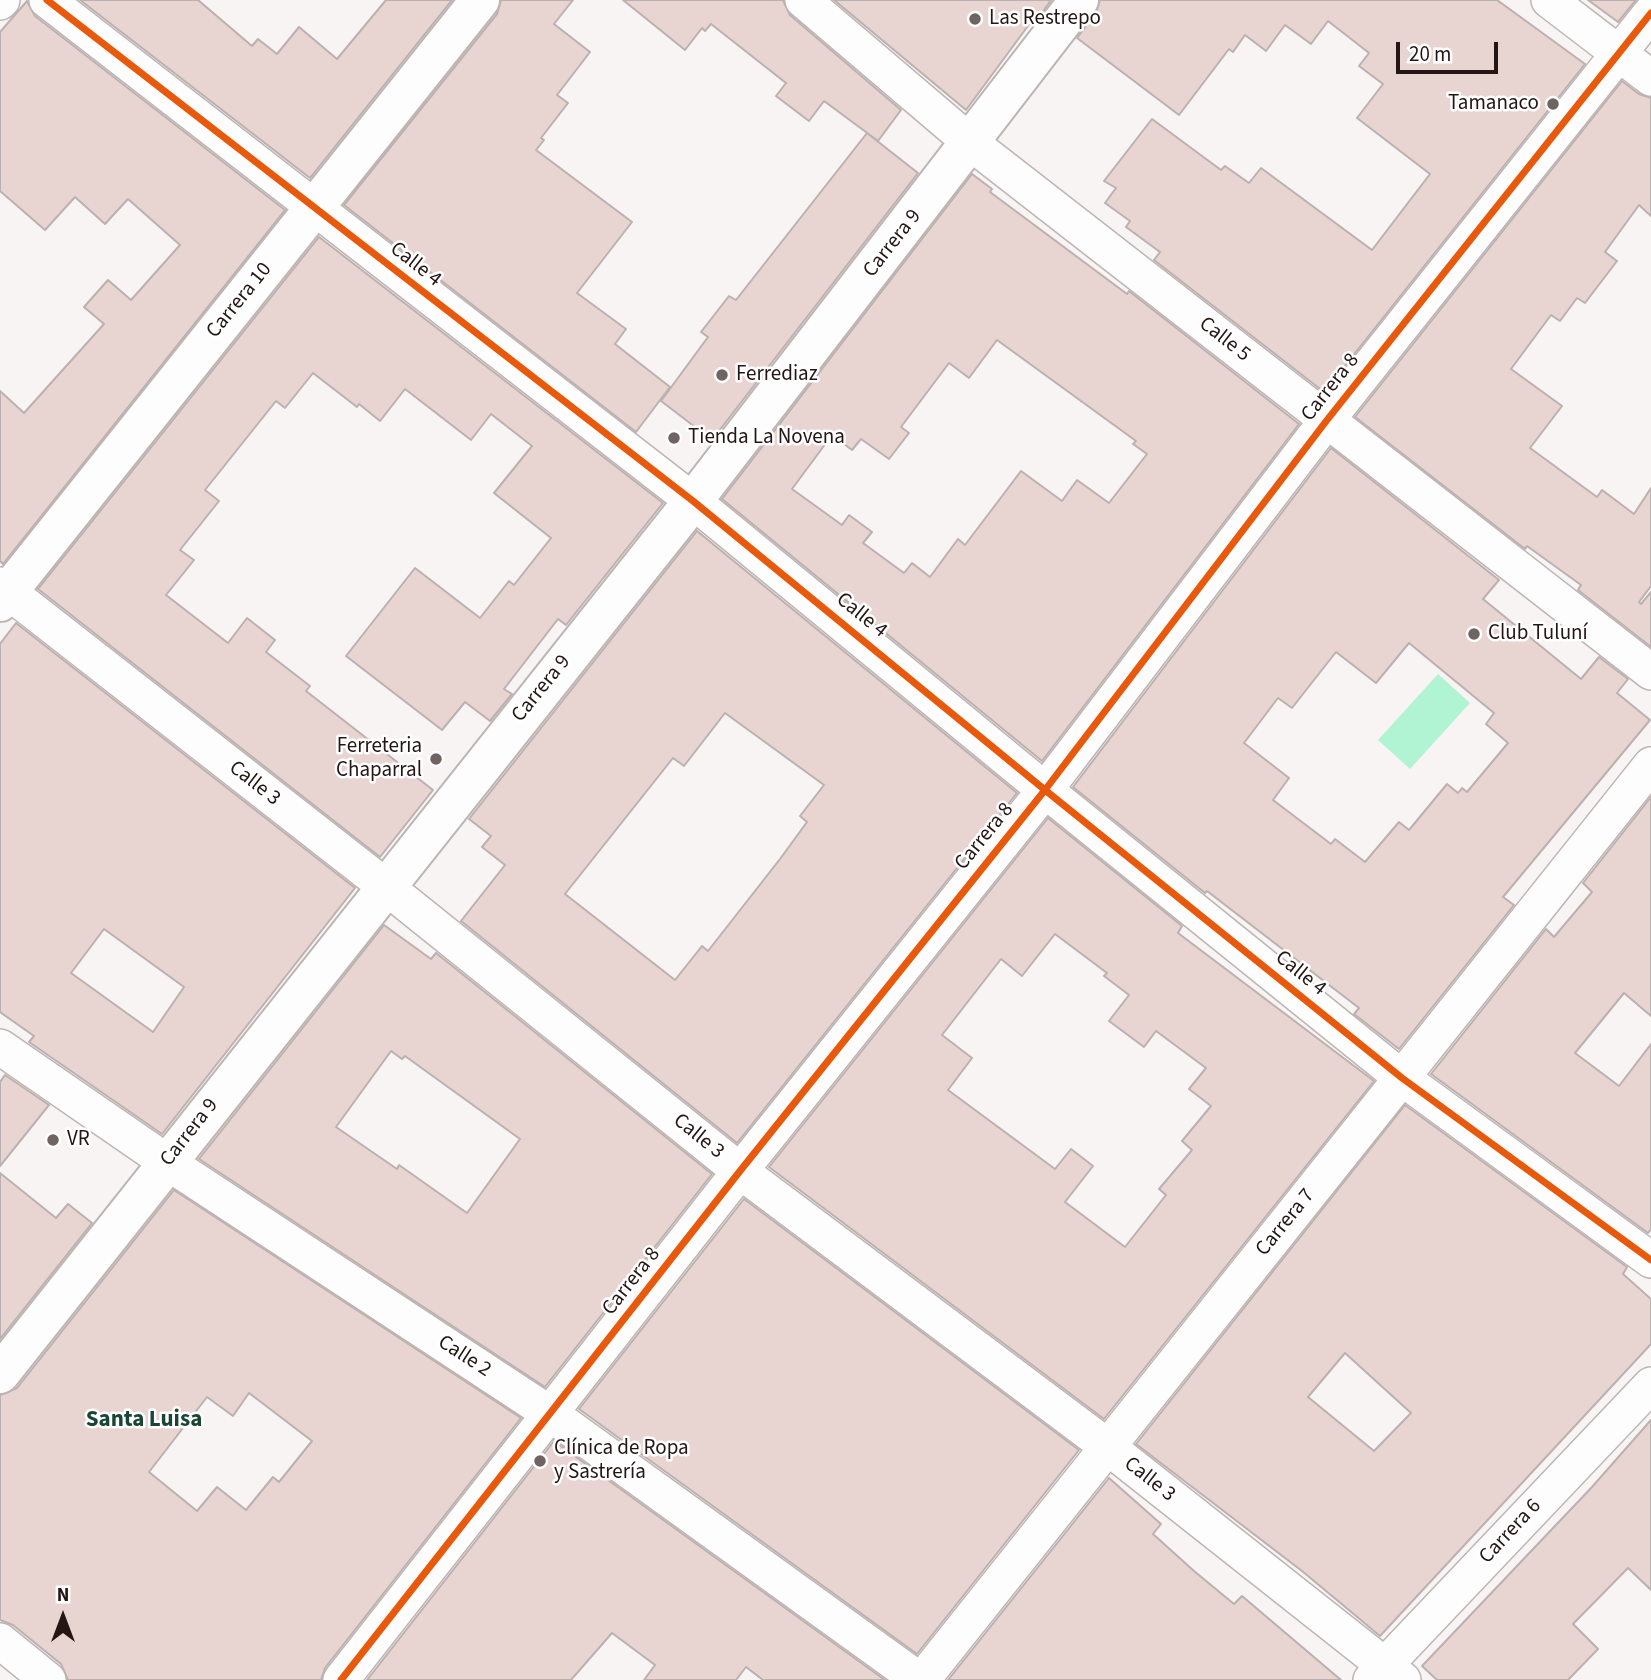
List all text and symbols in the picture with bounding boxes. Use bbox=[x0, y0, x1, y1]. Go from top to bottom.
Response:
place label: Las Restrepo bbox=[989, 6, 1101, 32]
marker: Las Restrepo bbox=[967, 11, 983, 27]
scale bar bbox=[1399, 28, 1500, 72]
text: 20 m bbox=[1409, 39, 1451, 69]
place label: Tamanaco bbox=[1448, 91, 1539, 117]
marker: Tamanaco bbox=[1545, 96, 1561, 112]
street label: Carrera 9 bbox=[859, 205, 927, 283]
street label: Calle 4 bbox=[384, 237, 446, 293]
street label: Carrera 10 bbox=[202, 258, 278, 344]
street label: Calle 5 bbox=[1193, 312, 1255, 368]
street label: Carrera 8 bbox=[1297, 349, 1365, 427]
place label: Ferrediaz bbox=[736, 362, 818, 388]
marker: Ferrediaz bbox=[714, 367, 730, 383]
place label: Tienda La Novena bbox=[688, 425, 845, 451]
marker: Tienda La Novena bbox=[666, 430, 682, 446]
street label: Calle 4 bbox=[830, 588, 892, 644]
place label: Club Tuluní bbox=[1488, 621, 1588, 647]
marker: Club Tuluní bbox=[1466, 626, 1482, 642]
street label: Carrera 9 bbox=[507, 650, 577, 728]
place label: Ferreteria Chaparral bbox=[336, 734, 422, 784]
marker: Ferreteria Chaparral bbox=[428, 751, 444, 767]
street label: Calle 3 bbox=[223, 756, 285, 812]
street label: Carrera 8 bbox=[950, 798, 1020, 876]
street label: Calle 4 bbox=[1269, 946, 1331, 1002]
street label: Carrera 9 bbox=[156, 1094, 224, 1172]
street label: Calle 3 bbox=[667, 1109, 729, 1165]
place label: VR bbox=[67, 1127, 90, 1153]
marker: VR bbox=[45, 1132, 61, 1148]
street label: Carrera 7 bbox=[1251, 1184, 1321, 1262]
street label: Carrera 8 bbox=[598, 1243, 666, 1321]
street label: Calle 2 bbox=[433, 1331, 495, 1383]
district label: Santa Luisa bbox=[86, 1407, 202, 1435]
place label: Clínica de Ropa y Sastrería bbox=[554, 1436, 689, 1486]
street label: Calle 3 bbox=[1118, 1452, 1180, 1508]
marker: Clínica de Ropa y Sastrería bbox=[532, 1453, 548, 1469]
street label: Carrera 6 bbox=[1475, 1494, 1547, 1570]
north arrow bbox=[28, 1582, 98, 1652]
text: N bbox=[57, 1582, 69, 1609]

